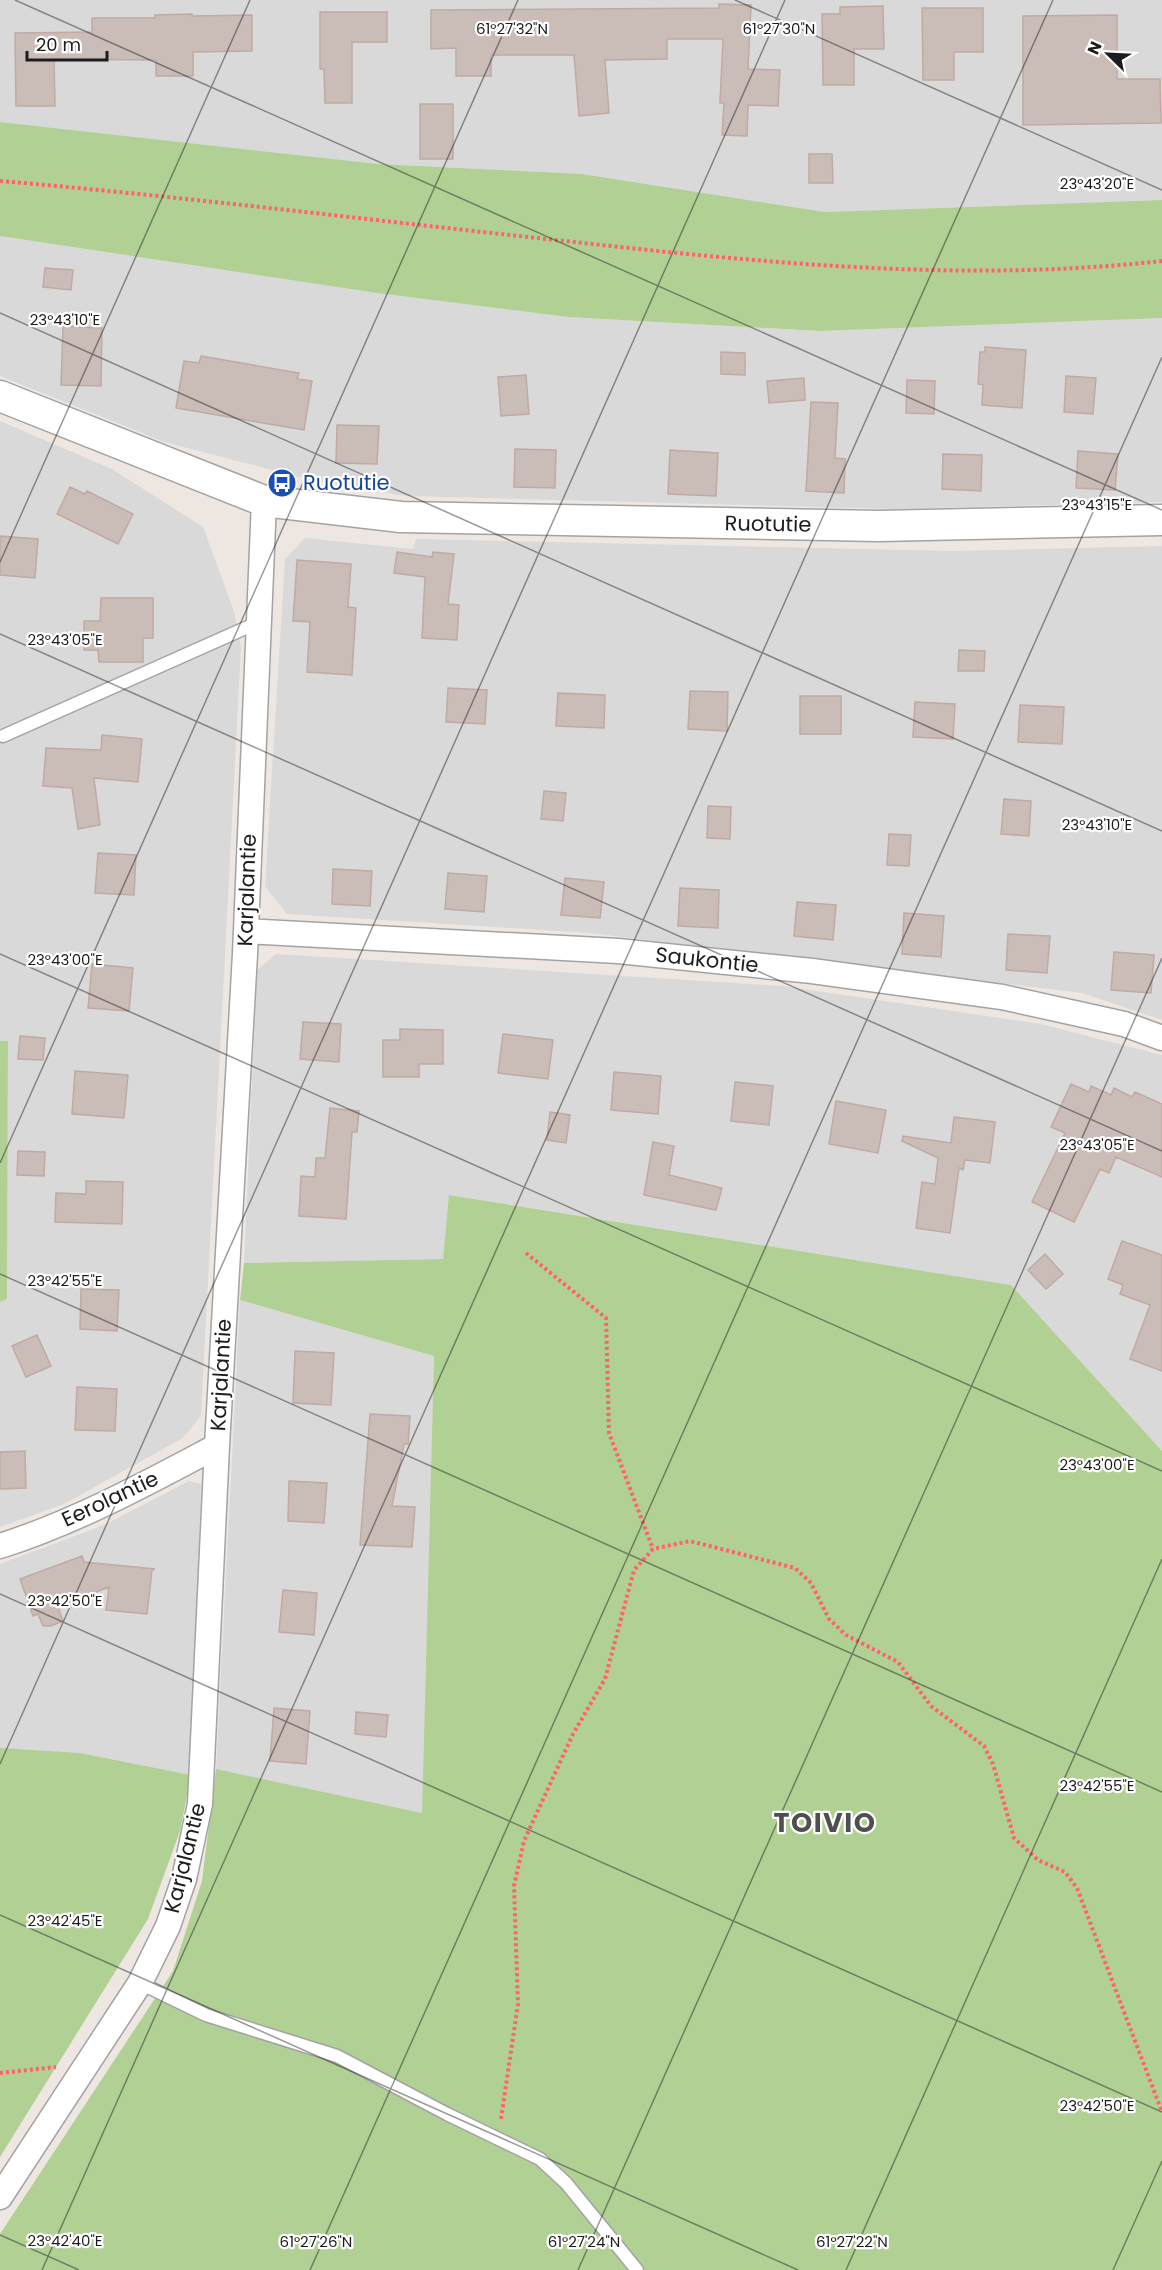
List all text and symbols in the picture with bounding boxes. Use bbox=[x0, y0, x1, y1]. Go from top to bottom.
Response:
text: 61°27'32"N bbox=[476, 18, 548, 39]
text: 61°27'30"N bbox=[743, 18, 815, 39]
scale bar bbox=[27, 24, 106, 62]
north arrow bbox=[1078, 24, 1138, 84]
text: 20 m bbox=[36, 32, 81, 57]
text: N bbox=[1082, 38, 1108, 58]
text: 23°43'20"E bbox=[1060, 173, 1134, 194]
text: 23°43'10"E bbox=[30, 309, 100, 330]
bus stop icon: Ruotutie bbox=[266, 467, 298, 499]
place label: Ruotutie bbox=[303, 468, 390, 497]
text: 23°43'15"E bbox=[1062, 494, 1132, 515]
street label: Ruotutie bbox=[724, 508, 812, 539]
text: 23°43'05"E bbox=[27, 629, 103, 650]
text: 23°43'10"E bbox=[1062, 814, 1132, 835]
street label: Karjalantie bbox=[230, 833, 263, 947]
street label: Saukontie bbox=[654, 940, 760, 979]
text: 23°43'00"E bbox=[27, 949, 103, 970]
text: 23°43'05"E bbox=[1059, 1134, 1135, 1155]
text: 23°42'55"E bbox=[28, 1270, 102, 1291]
street label: Karjalantie bbox=[203, 1318, 238, 1432]
text: 23°43'00"E bbox=[1059, 1454, 1135, 1475]
street label: Eerolantie bbox=[57, 1463, 163, 1534]
text: 23°42'50"E bbox=[28, 1590, 102, 1611]
text: 23°42'55"E bbox=[1060, 1775, 1134, 1796]
street label: Karjalantie bbox=[157, 1800, 212, 1916]
district label: TOIVIO bbox=[773, 1804, 877, 1841]
text: 23°42'45"E bbox=[28, 1910, 103, 1931]
text: 23°42'50"E bbox=[1060, 2095, 1134, 2116]
text: 23°42'40"E bbox=[28, 2230, 103, 2251]
text: 61°27'26"N bbox=[280, 2231, 352, 2252]
text: 61°27'24"N bbox=[548, 2231, 620, 2252]
text: 61°27'22"N bbox=[816, 2231, 888, 2252]

